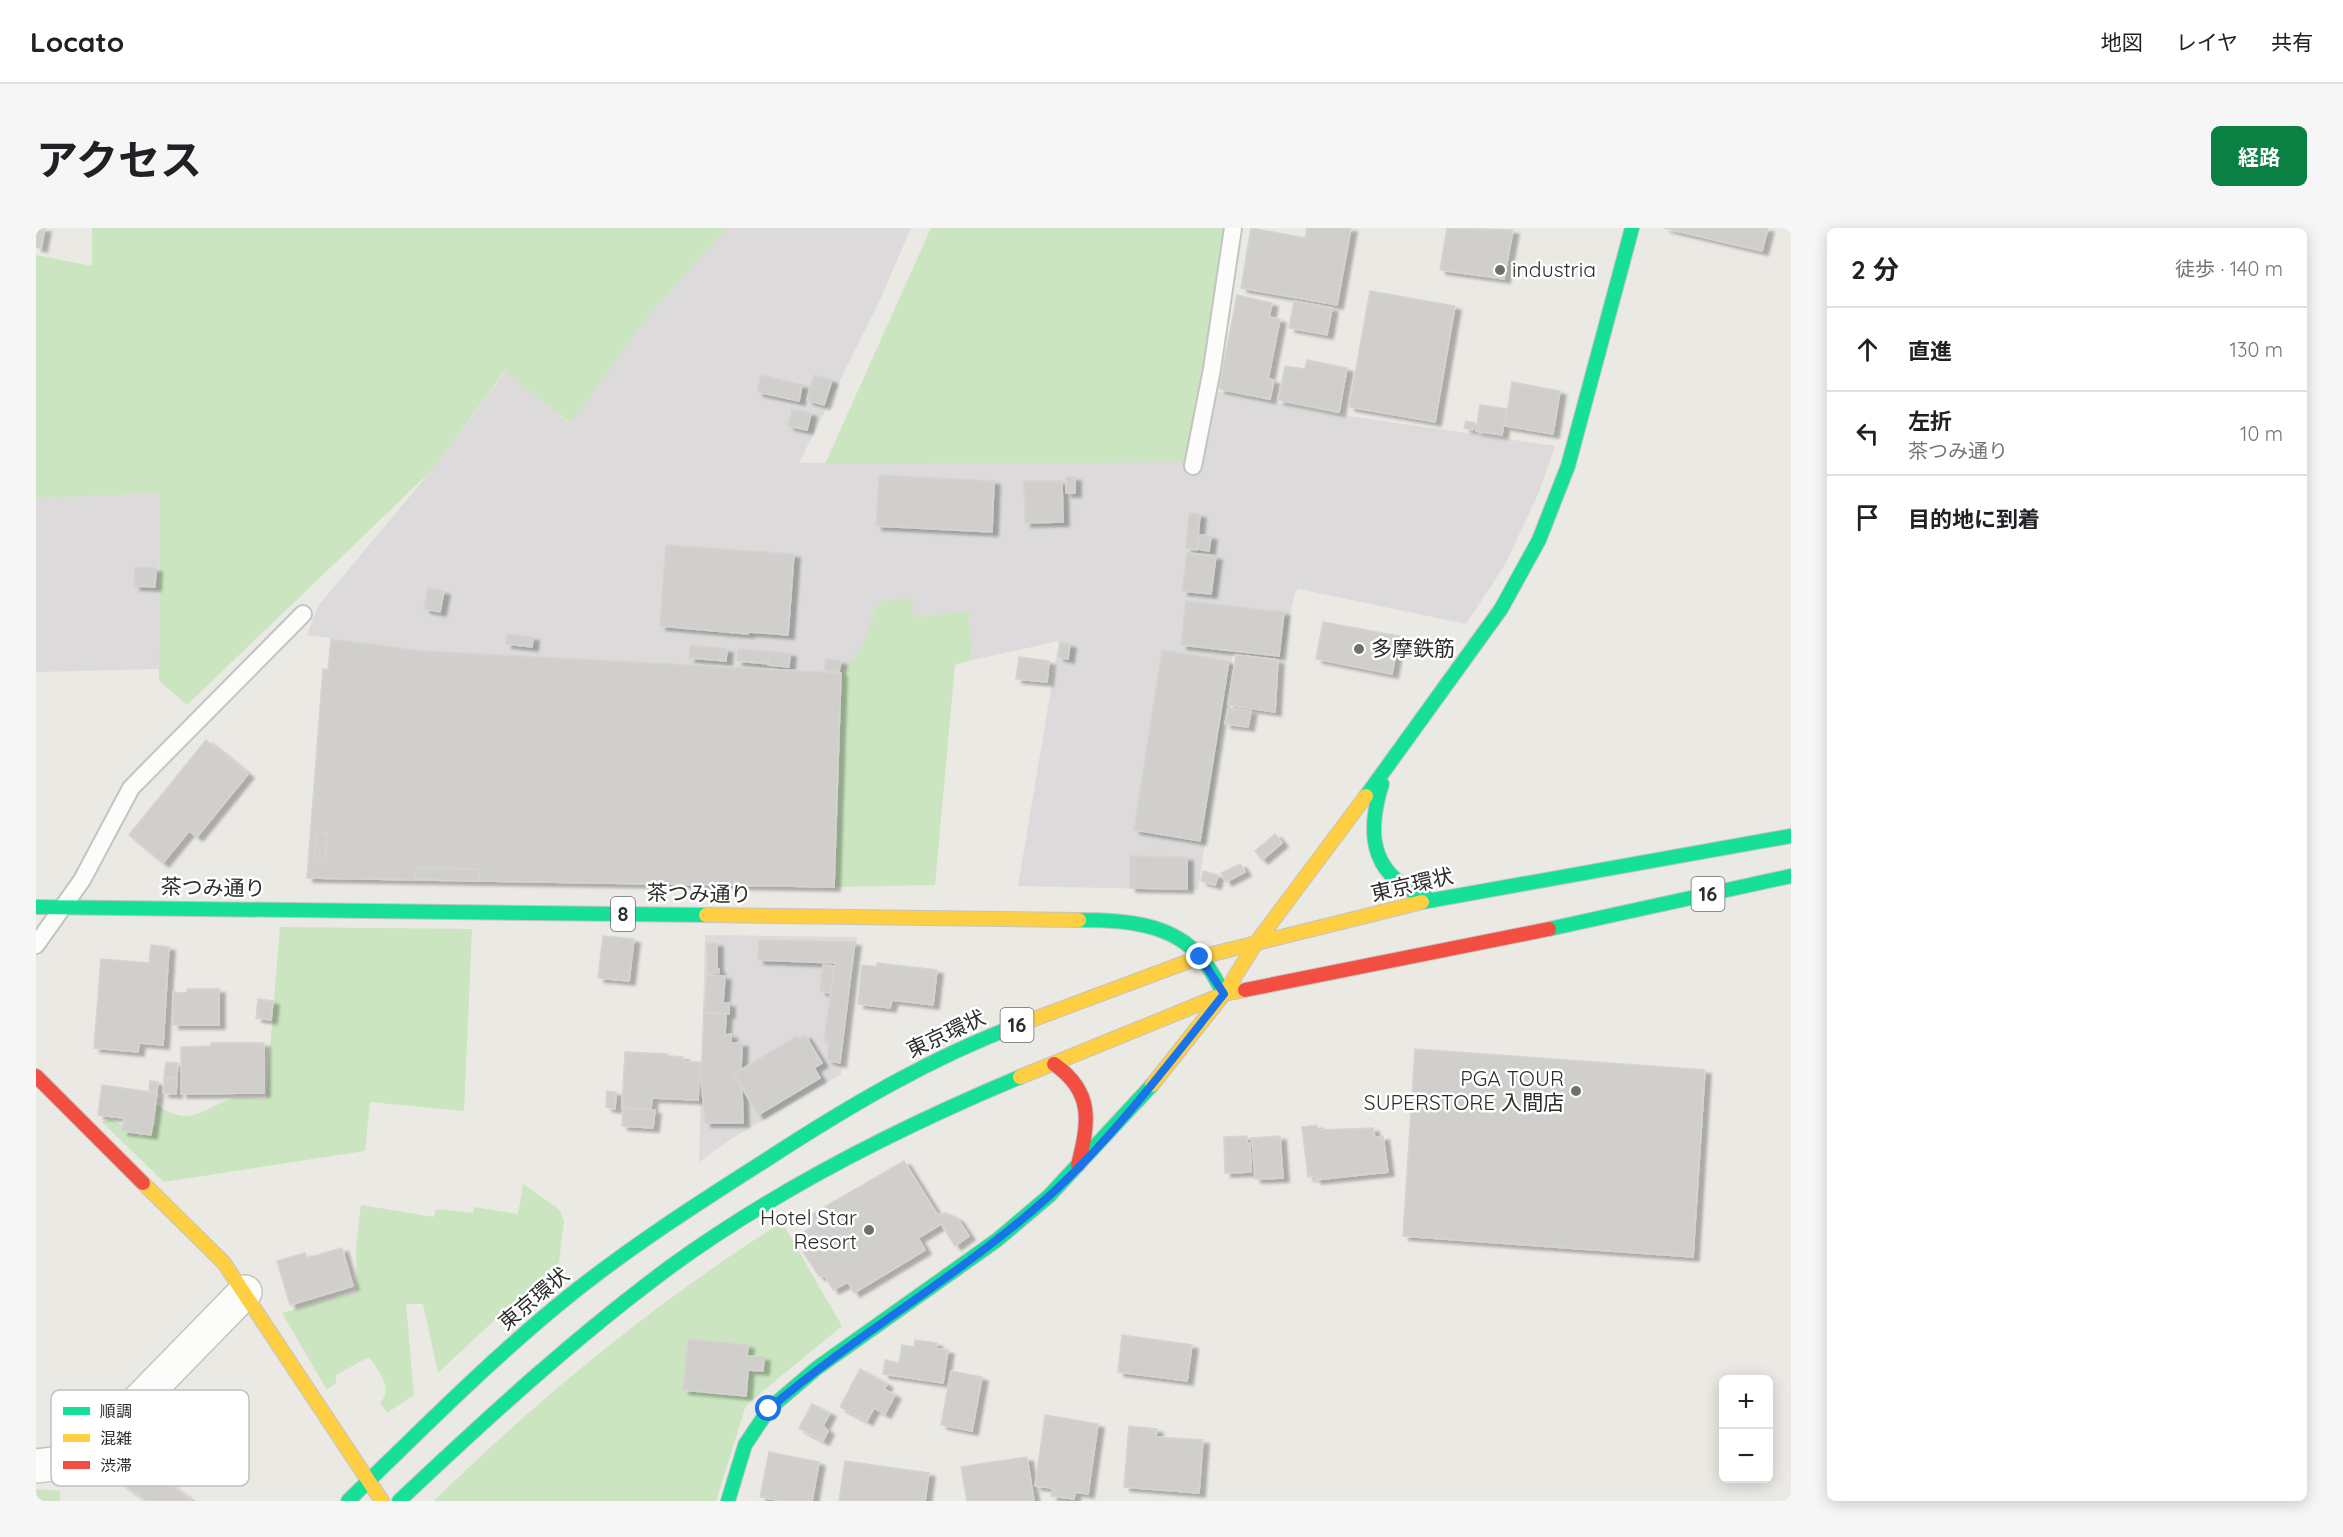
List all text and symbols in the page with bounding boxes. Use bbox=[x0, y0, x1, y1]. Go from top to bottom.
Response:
text: Locato bbox=[30, 24, 124, 59]
text: 地図 bbox=[2101, 29, 2143, 55]
text: レイヤ bbox=[2176, 29, 2238, 55]
text: 共有 bbox=[2271, 29, 2313, 55]
button: 経路 bbox=[2211, 126, 2307, 186]
text: アクセス bbox=[36, 133, 202, 186]
text: 2 分 bbox=[1851, 253, 1899, 286]
place label: industria bbox=[1512, 256, 1596, 282]
text: 徒歩 · 140 m bbox=[2175, 256, 2283, 281]
marker: industria bbox=[1493, 263, 1507, 277]
icon: ahead bbox=[1851, 333, 1884, 366]
text: 直進 bbox=[1908, 337, 1952, 365]
text: 130 m bbox=[2230, 337, 2283, 362]
text: 左折 bbox=[1908, 407, 1952, 435]
icon: left bbox=[1851, 417, 1884, 450]
text: 10 m bbox=[2240, 421, 2283, 446]
text: 茶つみ通り bbox=[1908, 438, 2008, 463]
icon: arrive bbox=[1851, 501, 1884, 534]
text: 目的地に到着 bbox=[1908, 505, 2040, 533]
place label: 多摩鉄筋 bbox=[1371, 635, 1455, 661]
marker: 多摩鉄筋 bbox=[1352, 642, 1366, 656]
street label: 東京環状 bbox=[1368, 862, 1456, 906]
street label: 茶つみ通り bbox=[160, 873, 266, 901]
road number: 16 bbox=[1692, 877, 1724, 911]
street label: 茶つみ通り bbox=[646, 879, 752, 907]
road number: 8 bbox=[611, 897, 635, 931]
route end bbox=[1186, 943, 1212, 969]
street label: 東京環状 bbox=[902, 1004, 989, 1063]
road number: 16 bbox=[1000, 1008, 1034, 1042]
place label: PGA TOUR SUPERSTORE 入間店 bbox=[1364, 1065, 1564, 1115]
marker: PGA TOUR SUPERSTORE 入間店 bbox=[1569, 1084, 1583, 1098]
place label: Hotel Star Resort bbox=[760, 1204, 857, 1254]
marker: Hotel Star Resort bbox=[862, 1223, 876, 1237]
street label: 東京環状 bbox=[493, 1261, 574, 1335]
map controls bbox=[1719, 1375, 1773, 1483]
button: + bbox=[1719, 1375, 1773, 1429]
legend bbox=[51, 1390, 249, 1486]
route start bbox=[755, 1395, 781, 1421]
text: 順調 bbox=[100, 1401, 132, 1421]
text: 混雑 bbox=[100, 1428, 132, 1448]
button: − bbox=[1719, 1429, 1773, 1483]
text: 渋滞 bbox=[100, 1455, 132, 1475]

